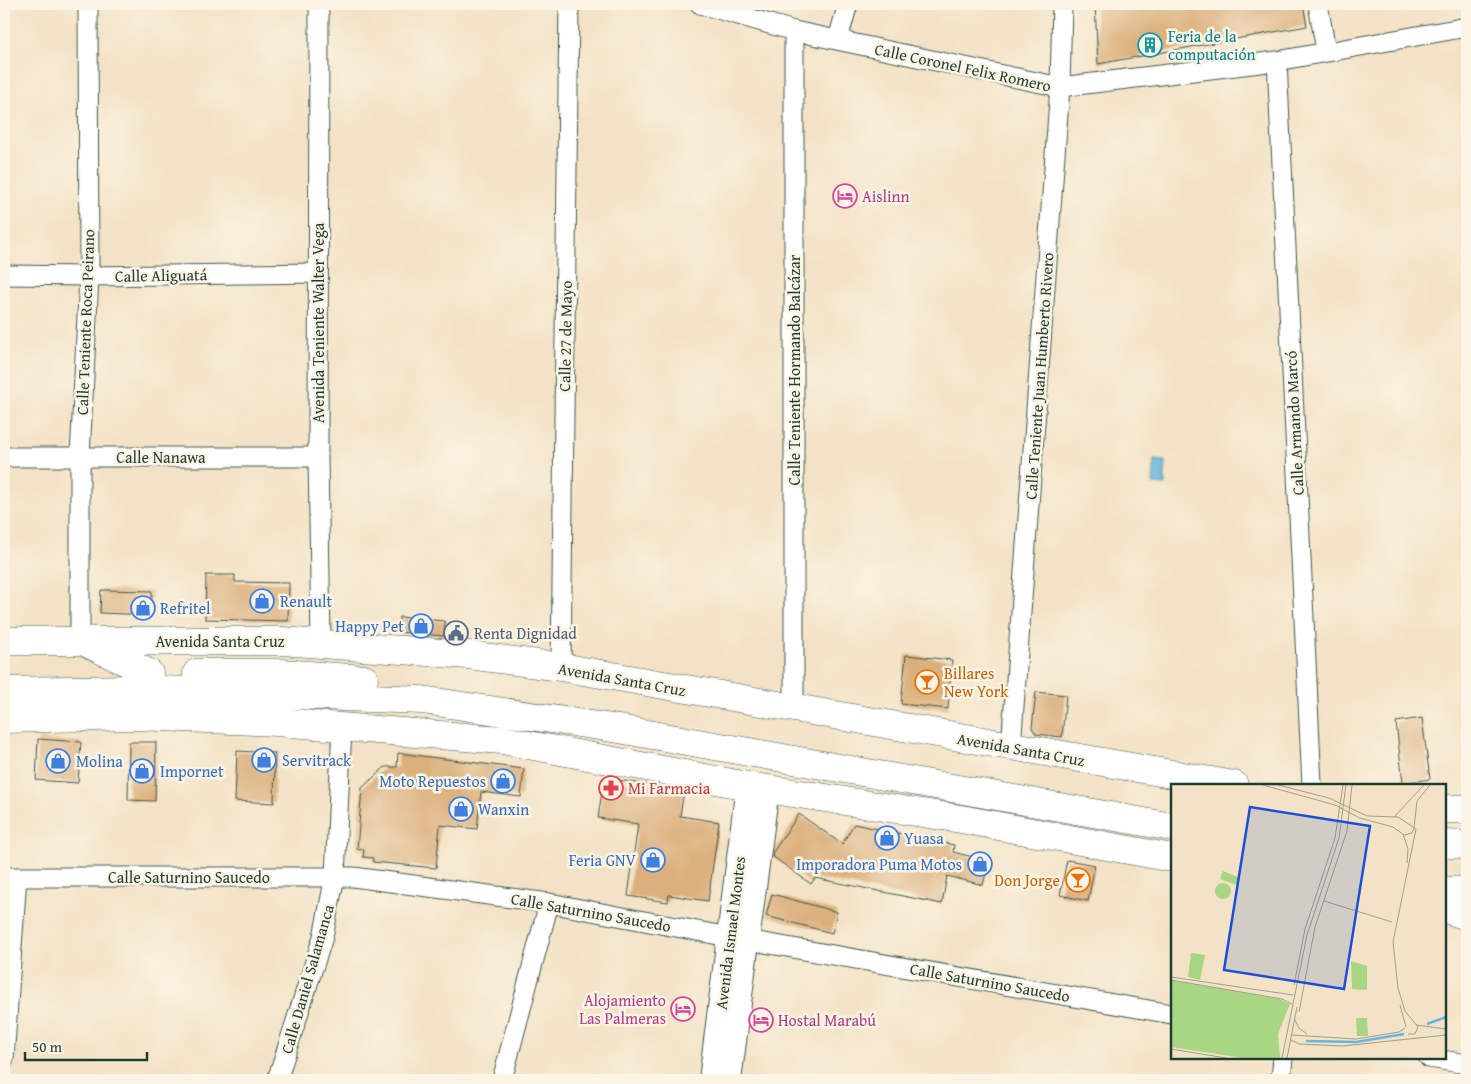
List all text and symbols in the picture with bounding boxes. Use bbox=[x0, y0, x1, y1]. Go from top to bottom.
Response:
place label: Feria de la computación bbox=[1168, 24, 1256, 66]
building icon: Feria de la computación bbox=[1137, 32, 1163, 58]
street label: Calle Coronel Felix Romero bbox=[872, 37, 1054, 97]
hotel icon: Aislinn bbox=[832, 183, 858, 209]
place label: Aislinn bbox=[862, 184, 910, 208]
street label: Avenida Teniente Walter Vega bbox=[306, 222, 330, 423]
street label: Calle Teniente Roca Peirano bbox=[70, 229, 100, 415]
street label: Calle Teniente Juan Humberto Rivero bbox=[1018, 252, 1060, 500]
street label: Calle Teniente Hormando Balcázar bbox=[782, 254, 806, 485]
street label: Calle Aliguatá bbox=[115, 262, 208, 288]
street label: Calle 27 de Mayo bbox=[552, 280, 578, 392]
street label: Calle Armando Marcó bbox=[1278, 350, 1310, 496]
street label: Calle Nanawa bbox=[116, 445, 206, 469]
shop icon: Renault bbox=[249, 588, 275, 614]
place label: Renault bbox=[280, 589, 332, 613]
shop icon: Refritel bbox=[130, 595, 156, 621]
place label: Refritel bbox=[160, 596, 211, 620]
shop icon: Happy Pet bbox=[408, 613, 434, 639]
place label: Happy Pet bbox=[335, 614, 404, 638]
public building icon: Renta Dignidad bbox=[443, 620, 469, 646]
place label: Renta Dignidad bbox=[474, 621, 577, 645]
street label: Avenida Santa Cruz bbox=[155, 629, 285, 653]
street label: Avenida Santa Cruz bbox=[556, 656, 688, 702]
place label: Billares New York bbox=[944, 661, 1009, 703]
bar icon: Billares New York bbox=[914, 669, 940, 695]
street label: Avenida Santa Cruz bbox=[955, 726, 1087, 772]
shop icon: Servitrack bbox=[251, 747, 277, 773]
shop icon: Molina bbox=[45, 748, 71, 774]
place label: Servitrack bbox=[282, 748, 352, 772]
place label: Molina bbox=[76, 749, 123, 773]
shop icon: Impornet bbox=[129, 758, 155, 784]
place label: Impornet bbox=[160, 759, 224, 783]
shop icon: Moto Repuestos bbox=[490, 768, 516, 794]
place label: Moto Repuestos bbox=[379, 769, 486, 793]
pharmacy icon: Mi Farmacia bbox=[598, 775, 624, 801]
place label: Mi Farmacia bbox=[628, 776, 711, 800]
inset map bbox=[1171, 784, 1446, 1059]
shop icon: Wanxin bbox=[448, 796, 474, 822]
place label: Wanxin bbox=[478, 797, 529, 821]
shop icon: Yuasa bbox=[874, 825, 900, 851]
place label: Yuasa bbox=[904, 826, 944, 850]
shop icon: Feria GNV bbox=[640, 847, 666, 873]
place label: Feria GNV bbox=[569, 848, 637, 872]
shop icon: Imporadora Puma Motos bbox=[967, 851, 993, 877]
place label: Imporadora Puma Motos bbox=[796, 852, 962, 876]
street label: Avenida Ismael Montes bbox=[709, 855, 751, 1011]
street label: Calle Saturnino Saucedo bbox=[108, 865, 270, 889]
bar icon: Don Jorge bbox=[1065, 867, 1091, 893]
place label: Don Jorge bbox=[994, 868, 1060, 892]
street label: Calle Saturnino Saucedo bbox=[509, 886, 673, 938]
street label: Calle Daniel Salamanca bbox=[274, 901, 340, 1056]
street label: Calle Saturnino Saucedo bbox=[908, 956, 1072, 1008]
place label: Alojamiento Las Palmeras bbox=[579, 988, 666, 1030]
hotel icon: Alojamiento Las Palmeras bbox=[670, 996, 696, 1022]
hotel icon: Hostal Marabú bbox=[748, 1007, 774, 1033]
place label: Hostal Marabú bbox=[778, 1008, 876, 1032]
scale bar bbox=[25, 1029, 148, 1061]
text: 50 m bbox=[32, 1036, 63, 1057]

